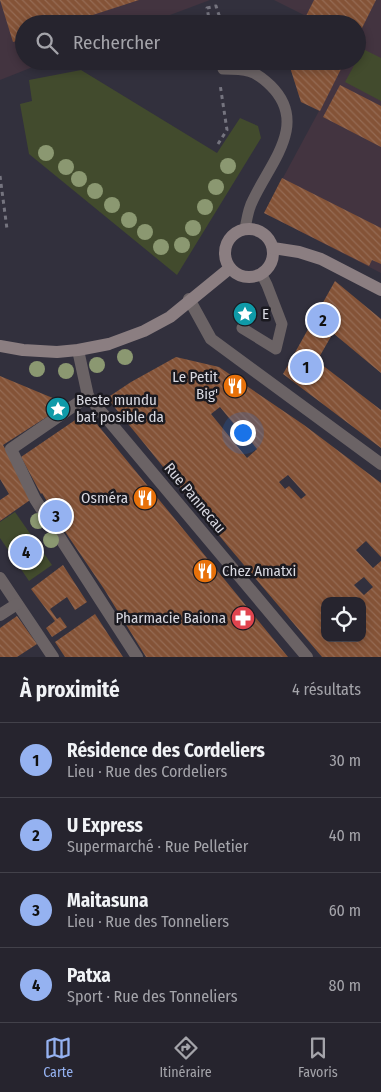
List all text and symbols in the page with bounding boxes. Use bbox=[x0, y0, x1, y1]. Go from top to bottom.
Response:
search box bbox=[15, 15, 366, 70]
icon: search bbox=[33, 29, 61, 57]
text: Rechercher bbox=[73, 31, 160, 54]
place icon: E bbox=[232, 301, 258, 327]
pin: 2 bbox=[307, 301, 339, 339]
place label: E bbox=[262, 305, 269, 323]
pin: 1 bbox=[290, 348, 322, 386]
place label: Le Petit Big' bbox=[172, 368, 218, 403]
restaurant icon: Le Petit Big' bbox=[222, 373, 248, 399]
place label: Beste mundu bat posible da bbox=[76, 391, 164, 426]
place icon: Beste mundu bat posible da bbox=[45, 396, 71, 422]
your location bbox=[230, 420, 256, 446]
street label: Rue Pannecau bbox=[160, 459, 230, 537]
restaurant icon: Osméra bbox=[132, 485, 158, 511]
place label: Osméra bbox=[81, 489, 128, 507]
pin: 3 bbox=[40, 497, 72, 535]
pin: 4 bbox=[10, 533, 42, 571]
restaurant icon: Chez Amatxi bbox=[192, 558, 218, 584]
place label: Chez Amatxi bbox=[222, 562, 296, 580]
map controls bbox=[321, 597, 366, 642]
button: locate bbox=[321, 597, 366, 642]
pharmacy icon: Pharmacie Baiona bbox=[230, 605, 256, 631]
place label: Pharmacie Baiona bbox=[115, 609, 226, 627]
text: À proximité bbox=[20, 677, 120, 703]
text: 4 résultats bbox=[292, 680, 361, 699]
text: Résidence des Cordeliers bbox=[67, 739, 265, 762]
text: 1 bbox=[33, 751, 39, 770]
text: 30 m bbox=[329, 751, 361, 770]
text: Lieu · Rue des Cordeliers bbox=[67, 762, 227, 781]
text: U Express bbox=[67, 814, 143, 837]
text: 2 bbox=[32, 826, 40, 845]
text: 40 m bbox=[329, 826, 361, 845]
text: Supermarché · Rue Pelletier bbox=[67, 837, 248, 856]
text: Maitasuna bbox=[67, 889, 148, 912]
text: 3 bbox=[32, 901, 40, 920]
text: 60 m bbox=[329, 901, 361, 920]
text: Lieu · Rue des Tonneliers bbox=[67, 912, 229, 931]
text: Patxa bbox=[67, 964, 111, 987]
text: 4 bbox=[32, 976, 40, 995]
text: 80 m bbox=[329, 976, 361, 995]
text: Sport · Rue des Tonneliers bbox=[67, 987, 237, 1006]
tab: Carte bbox=[43, 1034, 73, 1081]
tab: Itinéraire bbox=[159, 1034, 212, 1081]
tab: Favoris bbox=[298, 1034, 338, 1081]

